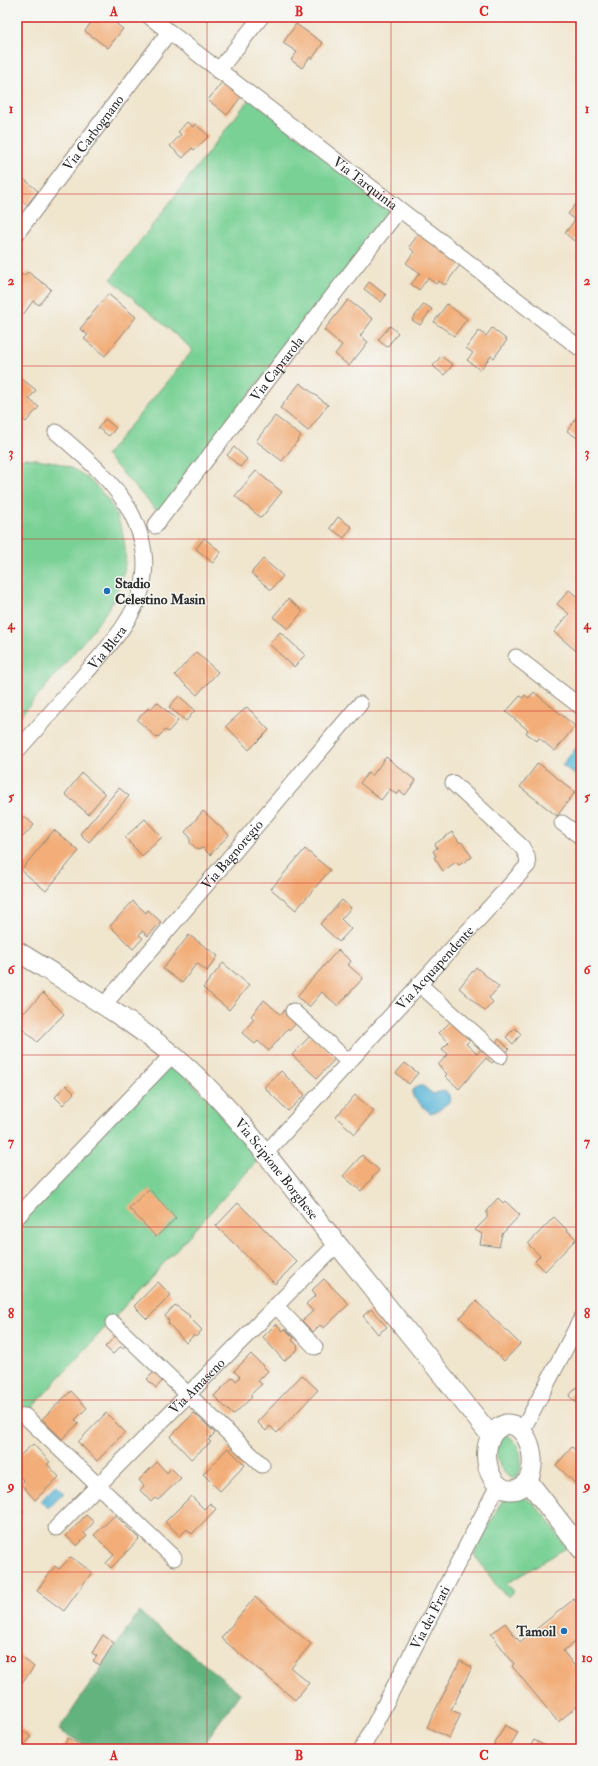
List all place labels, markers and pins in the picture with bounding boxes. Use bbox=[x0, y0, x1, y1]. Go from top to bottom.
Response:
place label: Stadio Celestino Masin bbox=[115, 575, 206, 608]
marker: Stadio Celestino Masin bbox=[102, 586, 112, 596]
place label: Tamoil bbox=[516, 1623, 556, 1640]
marker: Tamoil bbox=[559, 1626, 569, 1636]

